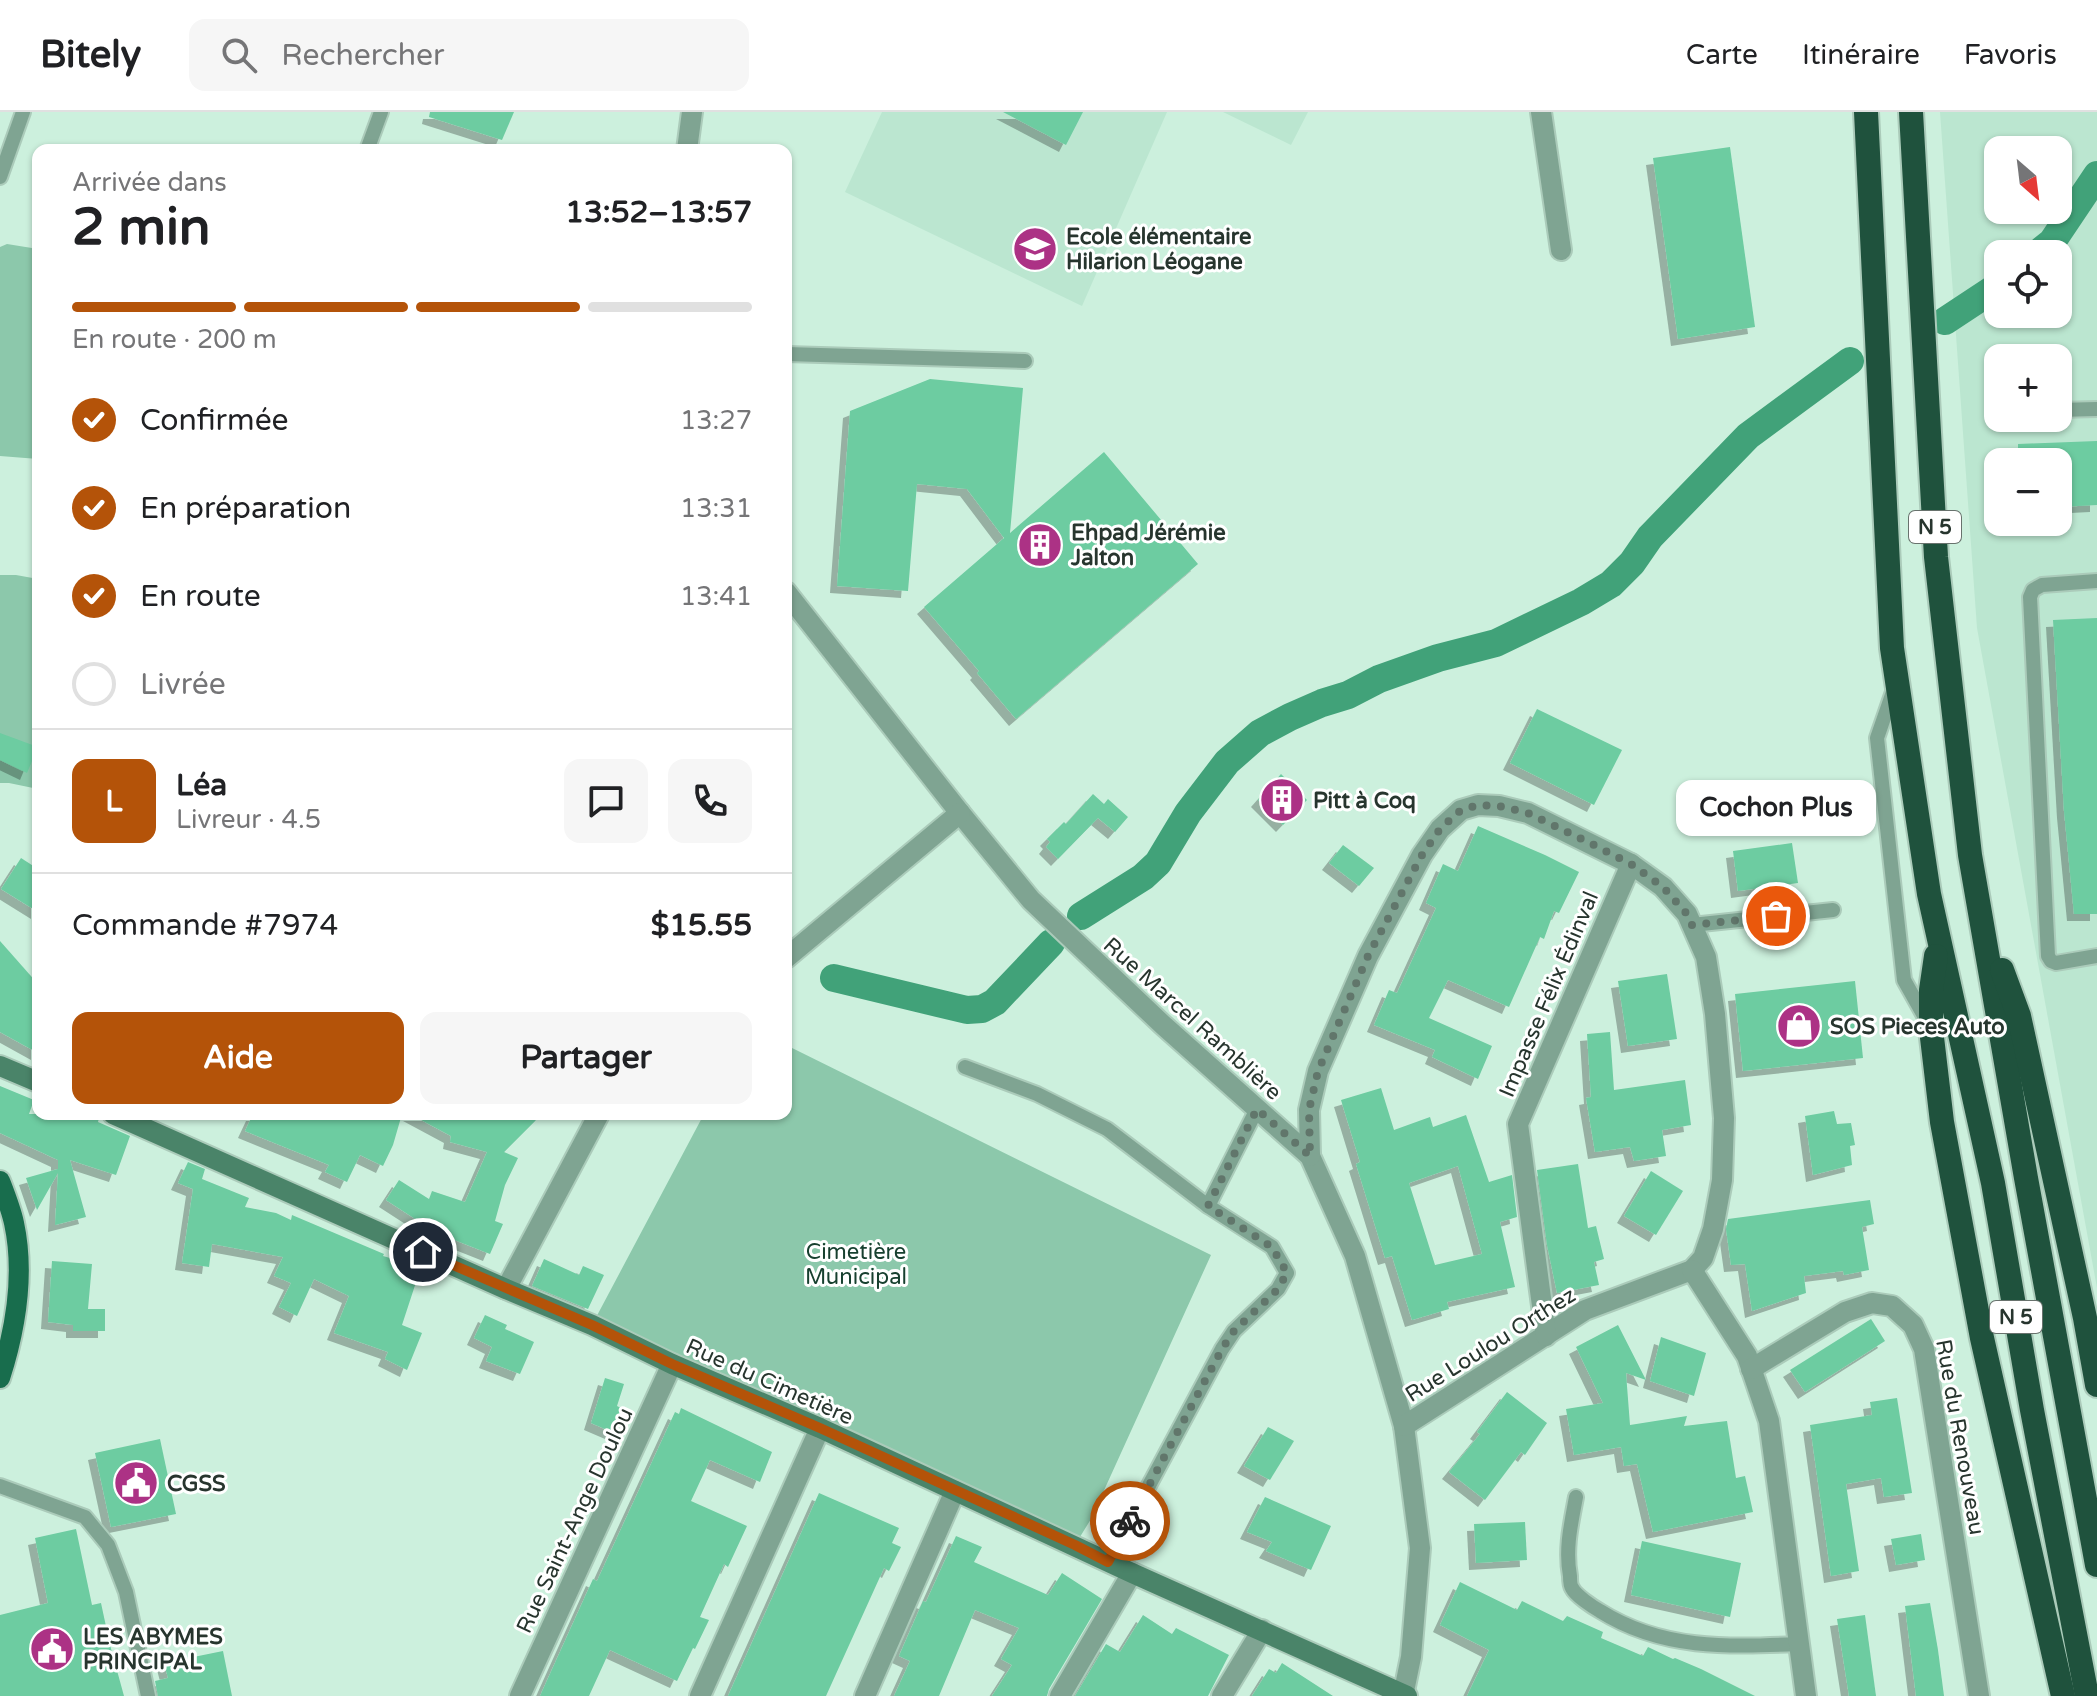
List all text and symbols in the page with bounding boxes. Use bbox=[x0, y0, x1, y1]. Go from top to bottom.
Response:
search box bbox=[189, 19, 749, 91]
text: Bitely bbox=[40, 32, 141, 78]
icon: search bbox=[217, 33, 261, 77]
text: Rechercher bbox=[281, 37, 444, 74]
text: Carte bbox=[1686, 38, 1758, 72]
text: Itinéraire bbox=[1802, 38, 1920, 72]
text: Favoris bbox=[1964, 38, 2057, 72]
north arrow bbox=[1984, 136, 2072, 224]
map controls bbox=[1984, 136, 2072, 536]
text: Arrivée dans bbox=[72, 167, 227, 198]
text: 13:52–13:57 bbox=[565, 194, 752, 231]
text: 2 min bbox=[72, 196, 211, 259]
place label: Ecole élémentaire Hilarion Léogane bbox=[1066, 224, 1251, 275]
school or university icon: Ecole élémentaire Hilarion Léogane bbox=[1011, 225, 1059, 273]
button: locate bbox=[1984, 240, 2072, 328]
text: En route · 200 m bbox=[72, 324, 277, 355]
button: + bbox=[1984, 344, 2072, 432]
icon: check bbox=[72, 398, 116, 442]
text: Confirmée bbox=[140, 402, 289, 439]
text: 13:27 bbox=[680, 405, 752, 436]
button: − bbox=[1984, 448, 2072, 536]
icon: check bbox=[72, 486, 116, 530]
text: En préparation bbox=[140, 490, 351, 527]
text: 13:31 bbox=[680, 493, 752, 524]
road number: N 5 bbox=[1909, 511, 1961, 543]
place label: Ehpad Jérémie Jalton bbox=[1070, 520, 1226, 571]
building icon: Ehpad Jérémie Jalton bbox=[1016, 521, 1064, 569]
icon: check bbox=[72, 574, 116, 618]
text: En route bbox=[140, 578, 261, 615]
text: 13:41 bbox=[680, 581, 752, 612]
text: Livrée bbox=[140, 666, 226, 703]
button: chat bbox=[564, 759, 648, 843]
button: phone bbox=[668, 759, 752, 843]
text: Léa bbox=[176, 767, 227, 804]
building icon: Pitt à Coq bbox=[1258, 776, 1306, 824]
callout: Cochon Plus bbox=[1676, 780, 1876, 836]
text: L bbox=[105, 783, 123, 820]
place label: Pitt à Coq bbox=[1313, 788, 1416, 814]
text: Cochon Plus bbox=[1699, 792, 1853, 823]
text: Livreur · 4.5 bbox=[176, 804, 321, 835]
pin bbox=[1742, 882, 1810, 950]
street label: Impasse Félix Édinval bbox=[1493, 887, 1604, 1101]
icon: bag bbox=[1754, 894, 1798, 938]
text: Commande #7974 bbox=[72, 907, 338, 944]
text: $15.55 bbox=[651, 907, 752, 944]
street label: Rue Marcel Ramblière bbox=[1098, 932, 1287, 1105]
shop icon: SOS Pieces Auto bbox=[1775, 1002, 1823, 1050]
button: Aide bbox=[72, 1012, 404, 1104]
button: Partager bbox=[420, 1012, 752, 1104]
place label: SOS Pieces Auto bbox=[1830, 1014, 2005, 1040]
pin bbox=[389, 1218, 457, 1286]
icon: home bbox=[401, 1230, 445, 1274]
park label: Cimetière Municipal bbox=[805, 1239, 907, 1290]
street label: Rue Loulou Orthez bbox=[1401, 1282, 1581, 1408]
road number: N 5 bbox=[1990, 1301, 2042, 1333]
street label: Rue du Cimetière bbox=[682, 1333, 857, 1431]
street label: Rue du Renouveau bbox=[1930, 1337, 1990, 1537]
street label: Rue Saint-Ange Doulou bbox=[511, 1404, 639, 1637]
public building icon: CGSS bbox=[112, 1459, 160, 1507]
place label: CGSS bbox=[167, 1471, 226, 1497]
courier bbox=[1090, 1481, 1170, 1561]
icon: bike bbox=[1108, 1499, 1152, 1543]
place label: LES ABYMES PRINCIPAL bbox=[83, 1624, 223, 1675]
public building icon: LES ABYMES PRINCIPAL bbox=[28, 1625, 76, 1673]

